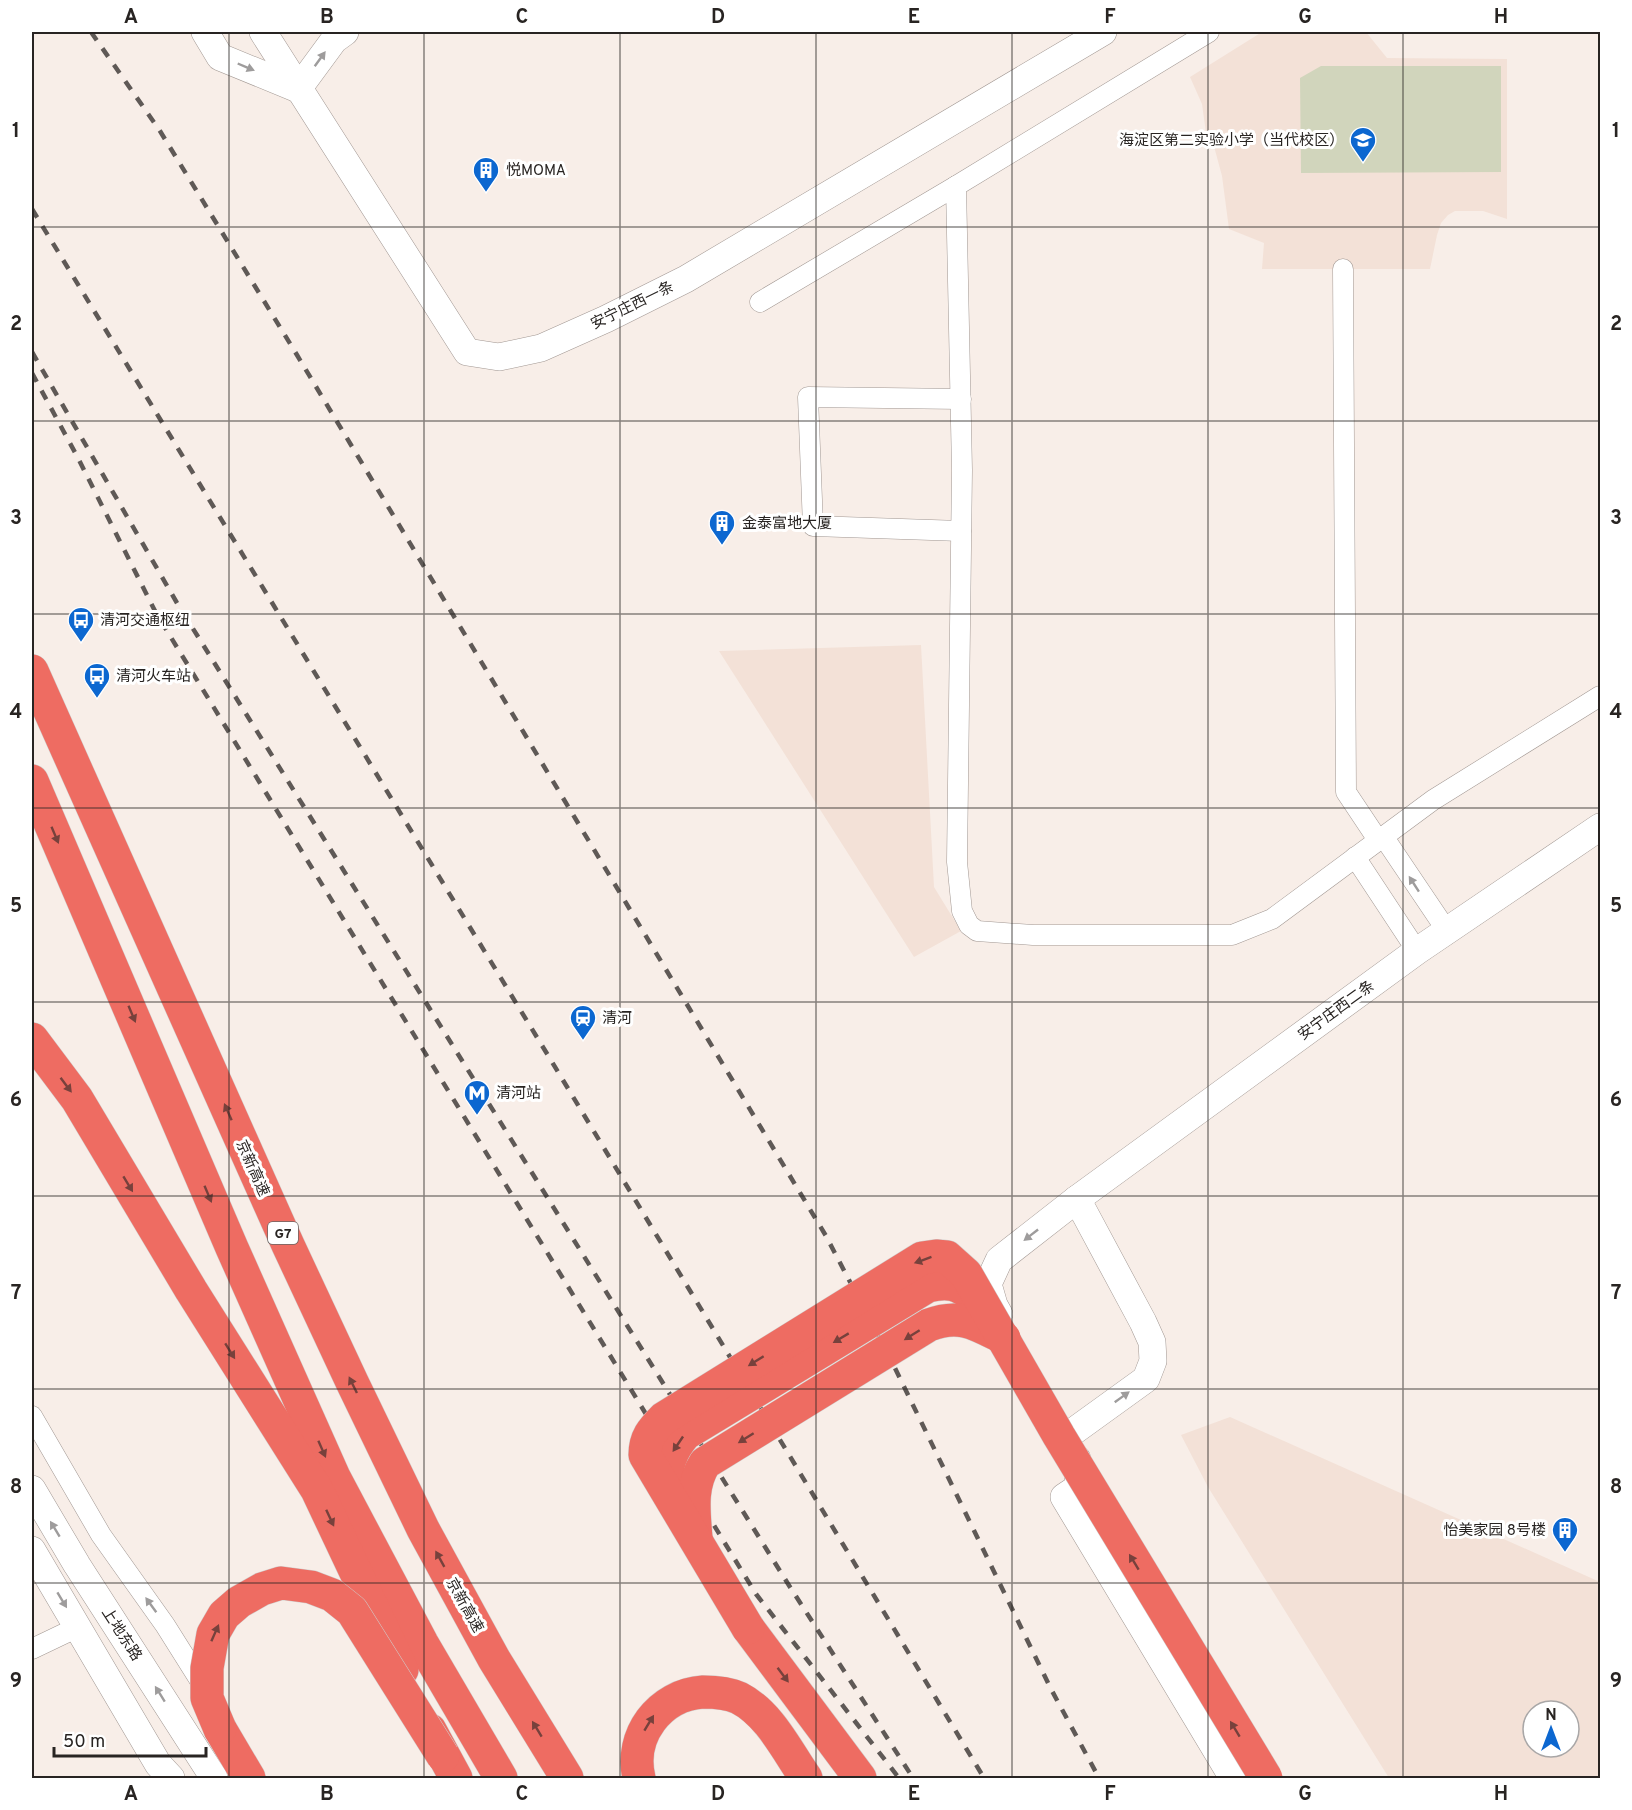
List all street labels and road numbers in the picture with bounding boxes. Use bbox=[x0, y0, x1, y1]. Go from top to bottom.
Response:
street label: 安宁庄西一条 bbox=[588, 278, 677, 335]
street label: 安宁庄西二条 bbox=[1295, 977, 1379, 1045]
street label: 京新高速 bbox=[231, 1137, 273, 1200]
road number: G7 bbox=[268, 1222, 298, 1244]
street label: 京新高速 bbox=[441, 1575, 487, 1637]
street label: 上地东路 bbox=[96, 1604, 145, 1665]

